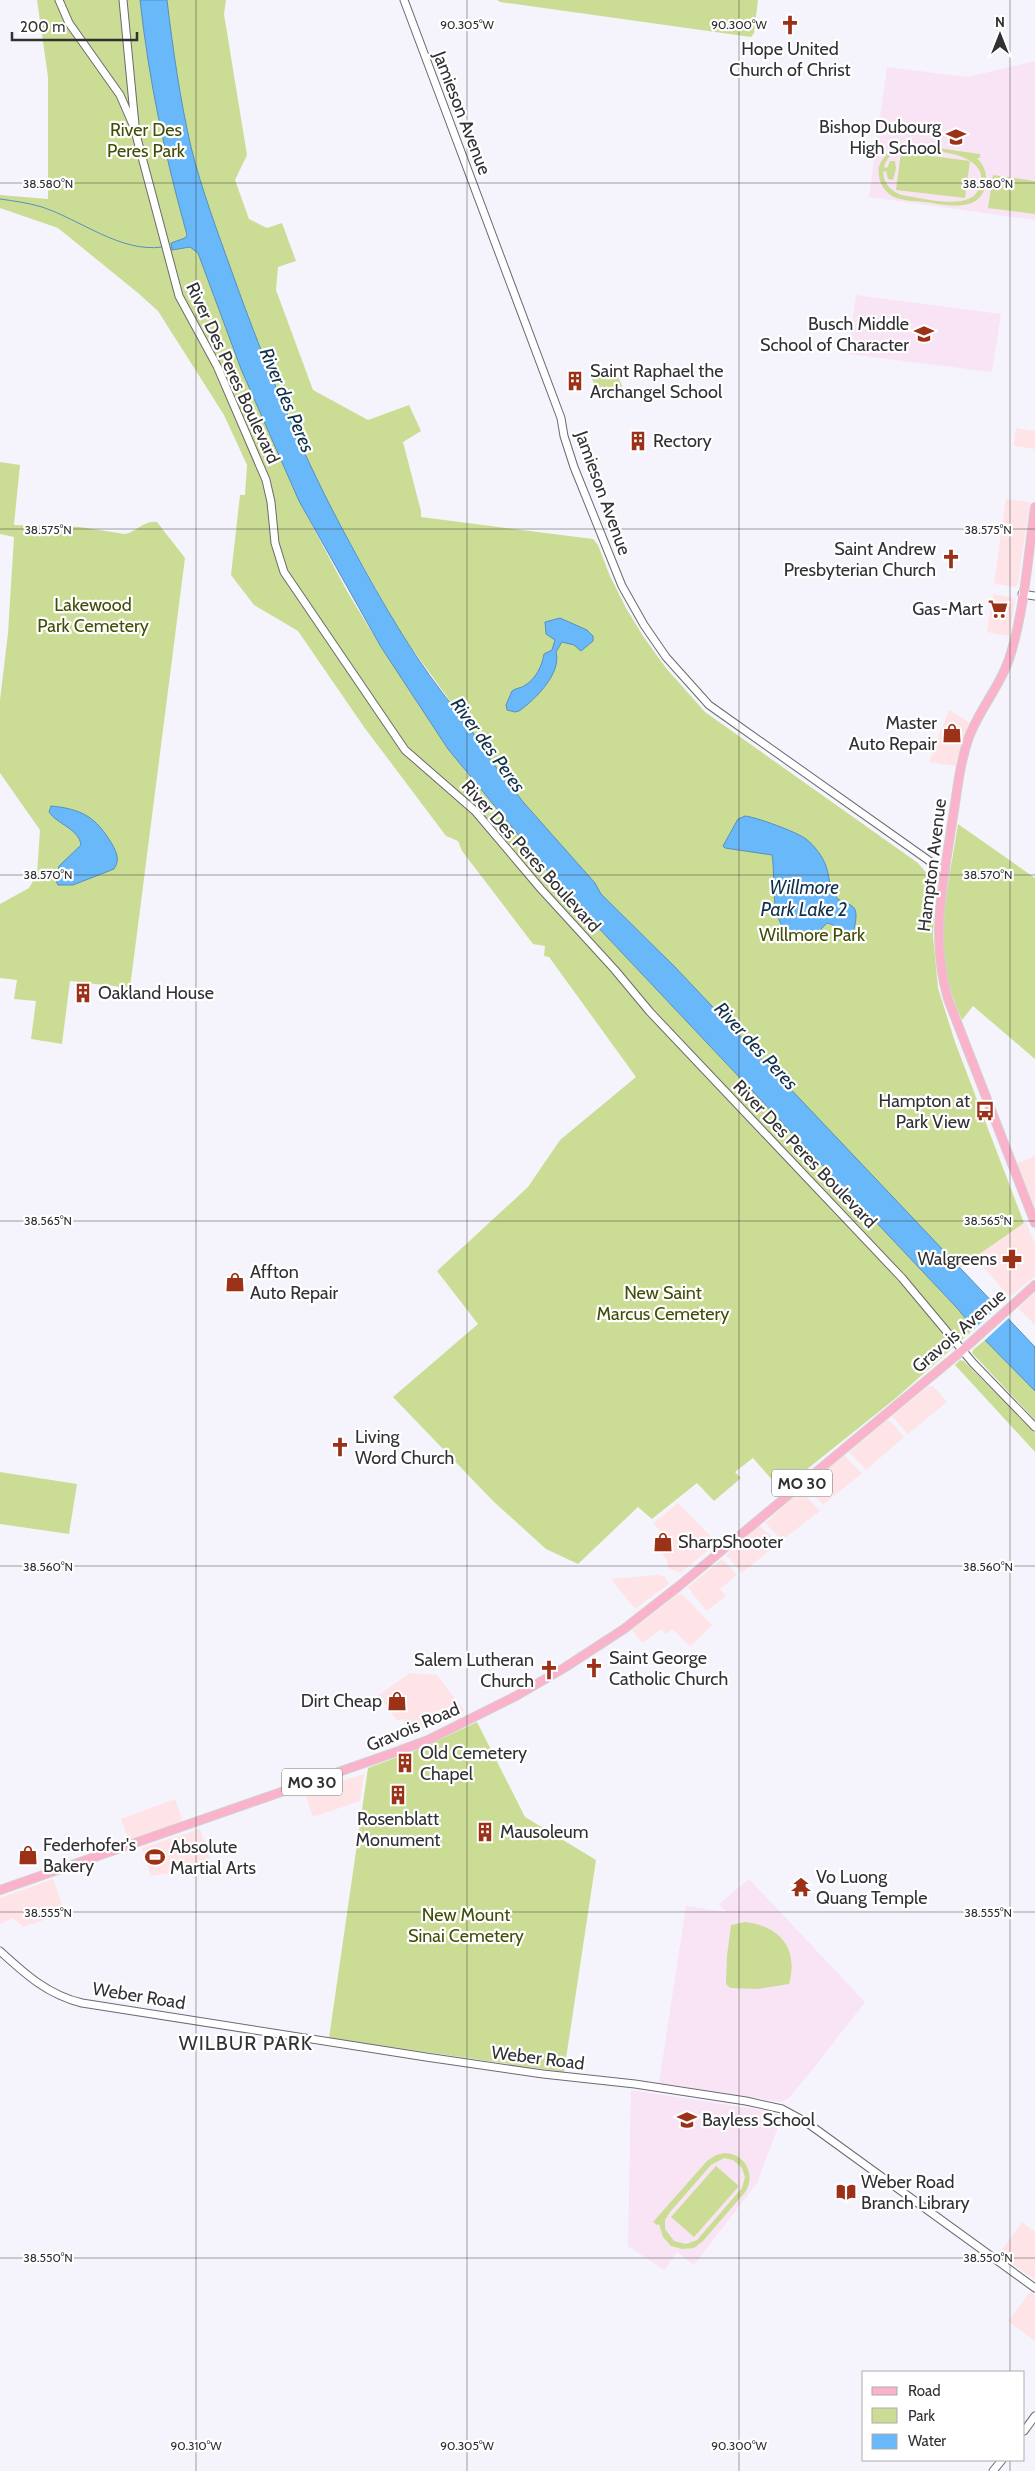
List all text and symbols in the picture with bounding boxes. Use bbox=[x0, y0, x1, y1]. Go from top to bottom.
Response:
scale bar bbox=[12, 10, 138, 42]
north arrow bbox=[975, 10, 1025, 60]
text: N bbox=[995, 13, 1005, 31]
church icon: Hope United Church of Christ bbox=[779, 14, 801, 36]
text: 90.305°W bbox=[440, 17, 494, 32]
text: 90.300°W bbox=[711, 17, 767, 32]
text: 200 m bbox=[20, 18, 65, 36]
place label: Hope United Church of Christ bbox=[729, 38, 851, 81]
street label: Jamieson Avenue bbox=[428, 47, 496, 178]
place label: Bishop Dubourg High School bbox=[819, 116, 942, 159]
park label: River Des Peres Park bbox=[107, 119, 186, 162]
school or university icon: Bishop Dubourg High School bbox=[945, 126, 967, 148]
text: 38.580°N bbox=[23, 176, 73, 191]
text: 38.580°N bbox=[963, 176, 1013, 191]
street label: River Des Peres Boulevard bbox=[181, 279, 285, 467]
place label: Busch Middle School of Character bbox=[760, 313, 909, 356]
school or university icon: Busch Middle School of Character bbox=[913, 323, 935, 345]
water label: River des Peres bbox=[255, 344, 319, 456]
place label: Saint Raphael the Archangel School bbox=[590, 360, 723, 403]
building icon: Saint Raphael the Archangel School bbox=[564, 370, 586, 392]
street label: Jamieson Avenue bbox=[570, 427, 636, 558]
building icon: Rectory bbox=[627, 430, 649, 452]
place label: Rectory bbox=[653, 430, 712, 452]
text: 38.575°N bbox=[24, 522, 72, 537]
text: 38.575°N bbox=[964, 522, 1012, 537]
place label: Saint Andrew Presbyterian Church bbox=[784, 538, 936, 581]
church icon: Saint Andrew Presbyterian Church bbox=[940, 548, 962, 570]
park label: Lakewood Park Cemetery bbox=[37, 594, 149, 637]
place label: Gas-Mart bbox=[912, 598, 983, 620]
supermarket icon: Gas-Mart bbox=[987, 598, 1009, 620]
water label: River des Peres bbox=[446, 693, 530, 797]
place label: Master Auto Repair bbox=[849, 712, 937, 755]
shop icon: Master Auto Repair bbox=[941, 722, 963, 744]
street label: River Des Peres Boulevard bbox=[457, 775, 605, 937]
street label: Hampton Avenue bbox=[913, 797, 951, 933]
text: 38.570°N bbox=[24, 867, 73, 882]
text: 38.570°N bbox=[964, 867, 1013, 882]
water label: Willmore Park Lake 2 bbox=[761, 876, 847, 921]
park label: Willmore Park bbox=[759, 924, 866, 946]
building icon: Oakland House bbox=[72, 982, 94, 1004]
place label: Oakland House bbox=[98, 982, 214, 1004]
water label: River des Peres bbox=[709, 997, 803, 1095]
street label: River Des Peres Boulevard bbox=[728, 1075, 882, 1233]
place label: Hampton at Park View bbox=[879, 1090, 970, 1133]
bus stop icon: Hampton at Park View bbox=[974, 1100, 996, 1122]
text: 38.565°N bbox=[24, 1213, 72, 1228]
text: 38.565°N bbox=[964, 1213, 1012, 1228]
place label: Walgreens bbox=[917, 1248, 997, 1270]
pharmacy icon: Walgreens bbox=[1001, 1248, 1023, 1270]
place label: Affton Auto Repair bbox=[250, 1261, 338, 1304]
shop icon: Affton Auto Repair bbox=[224, 1271, 246, 1293]
park label: New Saint Marcus Cemetery bbox=[597, 1282, 729, 1325]
street label: Gravois Avenue bbox=[908, 1284, 1010, 1378]
place label: Living Word Church bbox=[355, 1426, 454, 1469]
church icon: Living Word Church bbox=[329, 1436, 351, 1458]
road number: MO 30 bbox=[772, 1470, 832, 1496]
shop icon: SharpShooter bbox=[652, 1531, 674, 1553]
place label: SharpShooter bbox=[678, 1531, 783, 1553]
text: 38.560°N bbox=[23, 1559, 73, 1574]
text: 38.560°N bbox=[963, 1559, 1013, 1574]
place label: Saint George Catholic Church bbox=[609, 1647, 728, 1690]
place label: Salem Lutheran Church bbox=[414, 1649, 534, 1692]
church icon: Saint George Catholic Church bbox=[583, 1657, 605, 1679]
church icon: Salem Lutheran Church bbox=[538, 1659, 560, 1681]
place label: Dirt Cheap bbox=[301, 1690, 382, 1712]
shop icon: Dirt Cheap bbox=[386, 1690, 408, 1712]
street label: Gravois Road bbox=[363, 1698, 463, 1756]
place label: Old Cemetery Chapel bbox=[420, 1742, 527, 1785]
building icon: Old Cemetery Chapel bbox=[394, 1752, 416, 1774]
road number: MO 30 bbox=[282, 1768, 342, 1795]
building icon: Rosenblatt Monument bbox=[387, 1784, 409, 1806]
place label: Rosenblatt Monument bbox=[356, 1808, 440, 1851]
building icon: Mausoleum bbox=[474, 1821, 496, 1843]
place label: Mausoleum bbox=[500, 1821, 589, 1843]
place label: Federhofer's Bakery bbox=[43, 1834, 136, 1877]
place label: Absolute Martial Arts bbox=[170, 1836, 256, 1879]
shop icon: Federhofer's Bakery bbox=[17, 1844, 39, 1866]
sports icon: Absolute Martial Arts bbox=[144, 1846, 166, 1868]
place label: Vo Luong Quang Temple bbox=[816, 1866, 928, 1909]
temple icon: Vo Luong Quang Temple bbox=[790, 1876, 812, 1898]
park label: New Mount Sinai Cemetery bbox=[408, 1904, 524, 1947]
text: 38.555°N bbox=[24, 1905, 72, 1920]
text: 38.555°N bbox=[964, 1905, 1012, 1920]
street label: Weber Road bbox=[91, 1978, 187, 2014]
district label: WILBUR PARK bbox=[179, 2031, 313, 2055]
street label: Weber Road bbox=[490, 2041, 586, 2075]
school or university icon: Bayless School bbox=[676, 2109, 698, 2131]
place label: Bayless School bbox=[702, 2109, 816, 2131]
place label: Weber Road Branch Library bbox=[861, 2171, 970, 2214]
library icon: Weber Road Branch Library bbox=[835, 2181, 857, 2203]
text: 38.550°N bbox=[23, 2250, 73, 2265]
text: 38.550°N bbox=[963, 2250, 1013, 2265]
legend bbox=[862, 2371, 1025, 2461]
text: Road bbox=[908, 2382, 941, 2400]
text: Park bbox=[908, 2407, 935, 2425]
text: Water bbox=[908, 2432, 946, 2450]
text: 90.310°W bbox=[170, 2438, 222, 2453]
text: 90.305°W bbox=[440, 2438, 494, 2453]
text: 90.300°W bbox=[711, 2438, 767, 2453]

